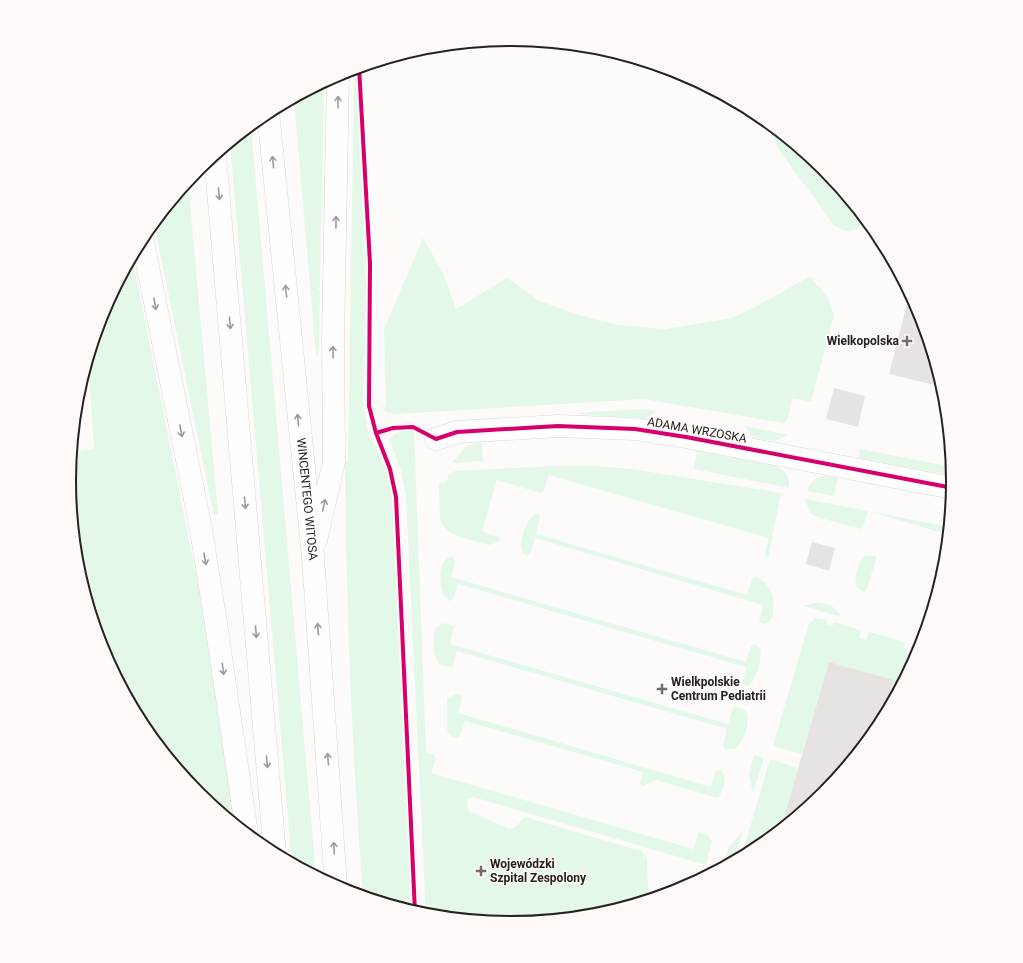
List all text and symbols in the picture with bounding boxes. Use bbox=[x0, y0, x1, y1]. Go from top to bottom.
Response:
one-way arrow bbox=[334, 96, 342, 109]
one-way arrow bbox=[269, 156, 277, 169]
one-way arrow bbox=[215, 187, 222, 200]
one-way arrow bbox=[332, 216, 339, 229]
one-way arrow bbox=[282, 285, 289, 298]
one-way arrow bbox=[152, 297, 160, 310]
one-way arrow bbox=[226, 316, 233, 329]
place label: Wielkopolska bbox=[827, 334, 900, 348]
marker: Wielkopolska bbox=[902, 336, 912, 346]
one-way arrow bbox=[329, 346, 337, 359]
one-way arrow bbox=[295, 414, 302, 427]
street label: ADAMA WRZOSKA bbox=[646, 414, 748, 446]
one-way arrow bbox=[177, 424, 185, 437]
street label: WINCENTEGO WITOSA bbox=[294, 437, 320, 561]
one-way arrow bbox=[242, 496, 249, 509]
one-way arrow bbox=[321, 499, 329, 512]
one-way arrow bbox=[202, 552, 210, 565]
one-way arrow bbox=[315, 623, 322, 636]
one-way arrow bbox=[253, 625, 260, 638]
one-way arrow bbox=[219, 662, 227, 675]
place label: Wielkpolskie Centrum Pediatrii bbox=[671, 675, 766, 703]
marker: Wielkpolskie Centrum Pediatrii bbox=[656, 683, 668, 695]
one-way arrow bbox=[324, 753, 331, 766]
one-way arrow bbox=[264, 755, 271, 768]
one-way arrow bbox=[330, 842, 337, 855]
place label: Wojewódzki Szpital Zespolony bbox=[490, 857, 587, 885]
marker: Wojewódzki Szpital Zespolony bbox=[475, 865, 487, 877]

